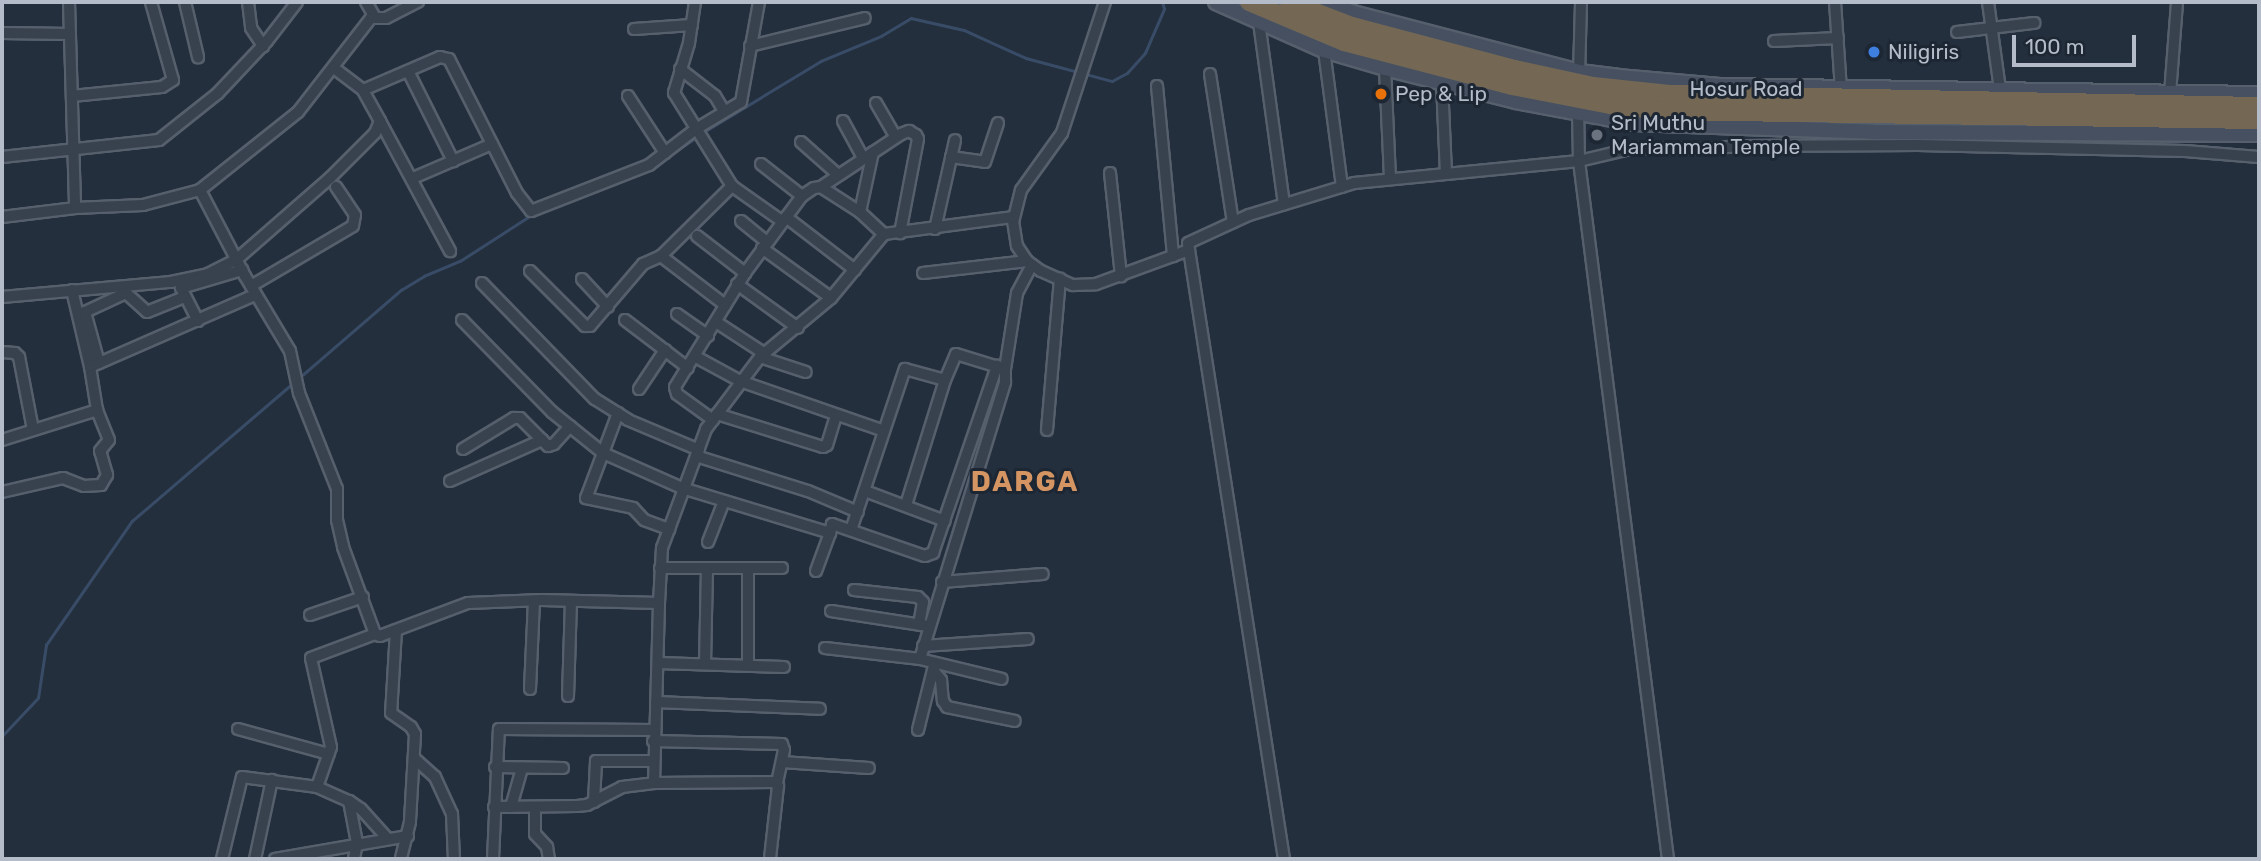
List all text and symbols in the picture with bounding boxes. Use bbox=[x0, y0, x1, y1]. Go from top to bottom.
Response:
scale bar bbox=[2016, 21, 2140, 65]
text: 100 m bbox=[2025, 34, 2084, 59]
place label: Niligiris bbox=[1888, 39, 1959, 65]
marker: Niligiris bbox=[1866, 44, 1882, 60]
street label: Hosur Road bbox=[1689, 76, 1803, 102]
place label: Pep & Lip bbox=[1395, 81, 1487, 107]
marker: Pep & Lip bbox=[1373, 86, 1389, 102]
place label: Sri Muthu Mariamman Temple bbox=[1611, 110, 1801, 160]
marker: Sri Muthu Mariamman Temple bbox=[1589, 127, 1605, 143]
district label: DARGA bbox=[971, 465, 1079, 499]

